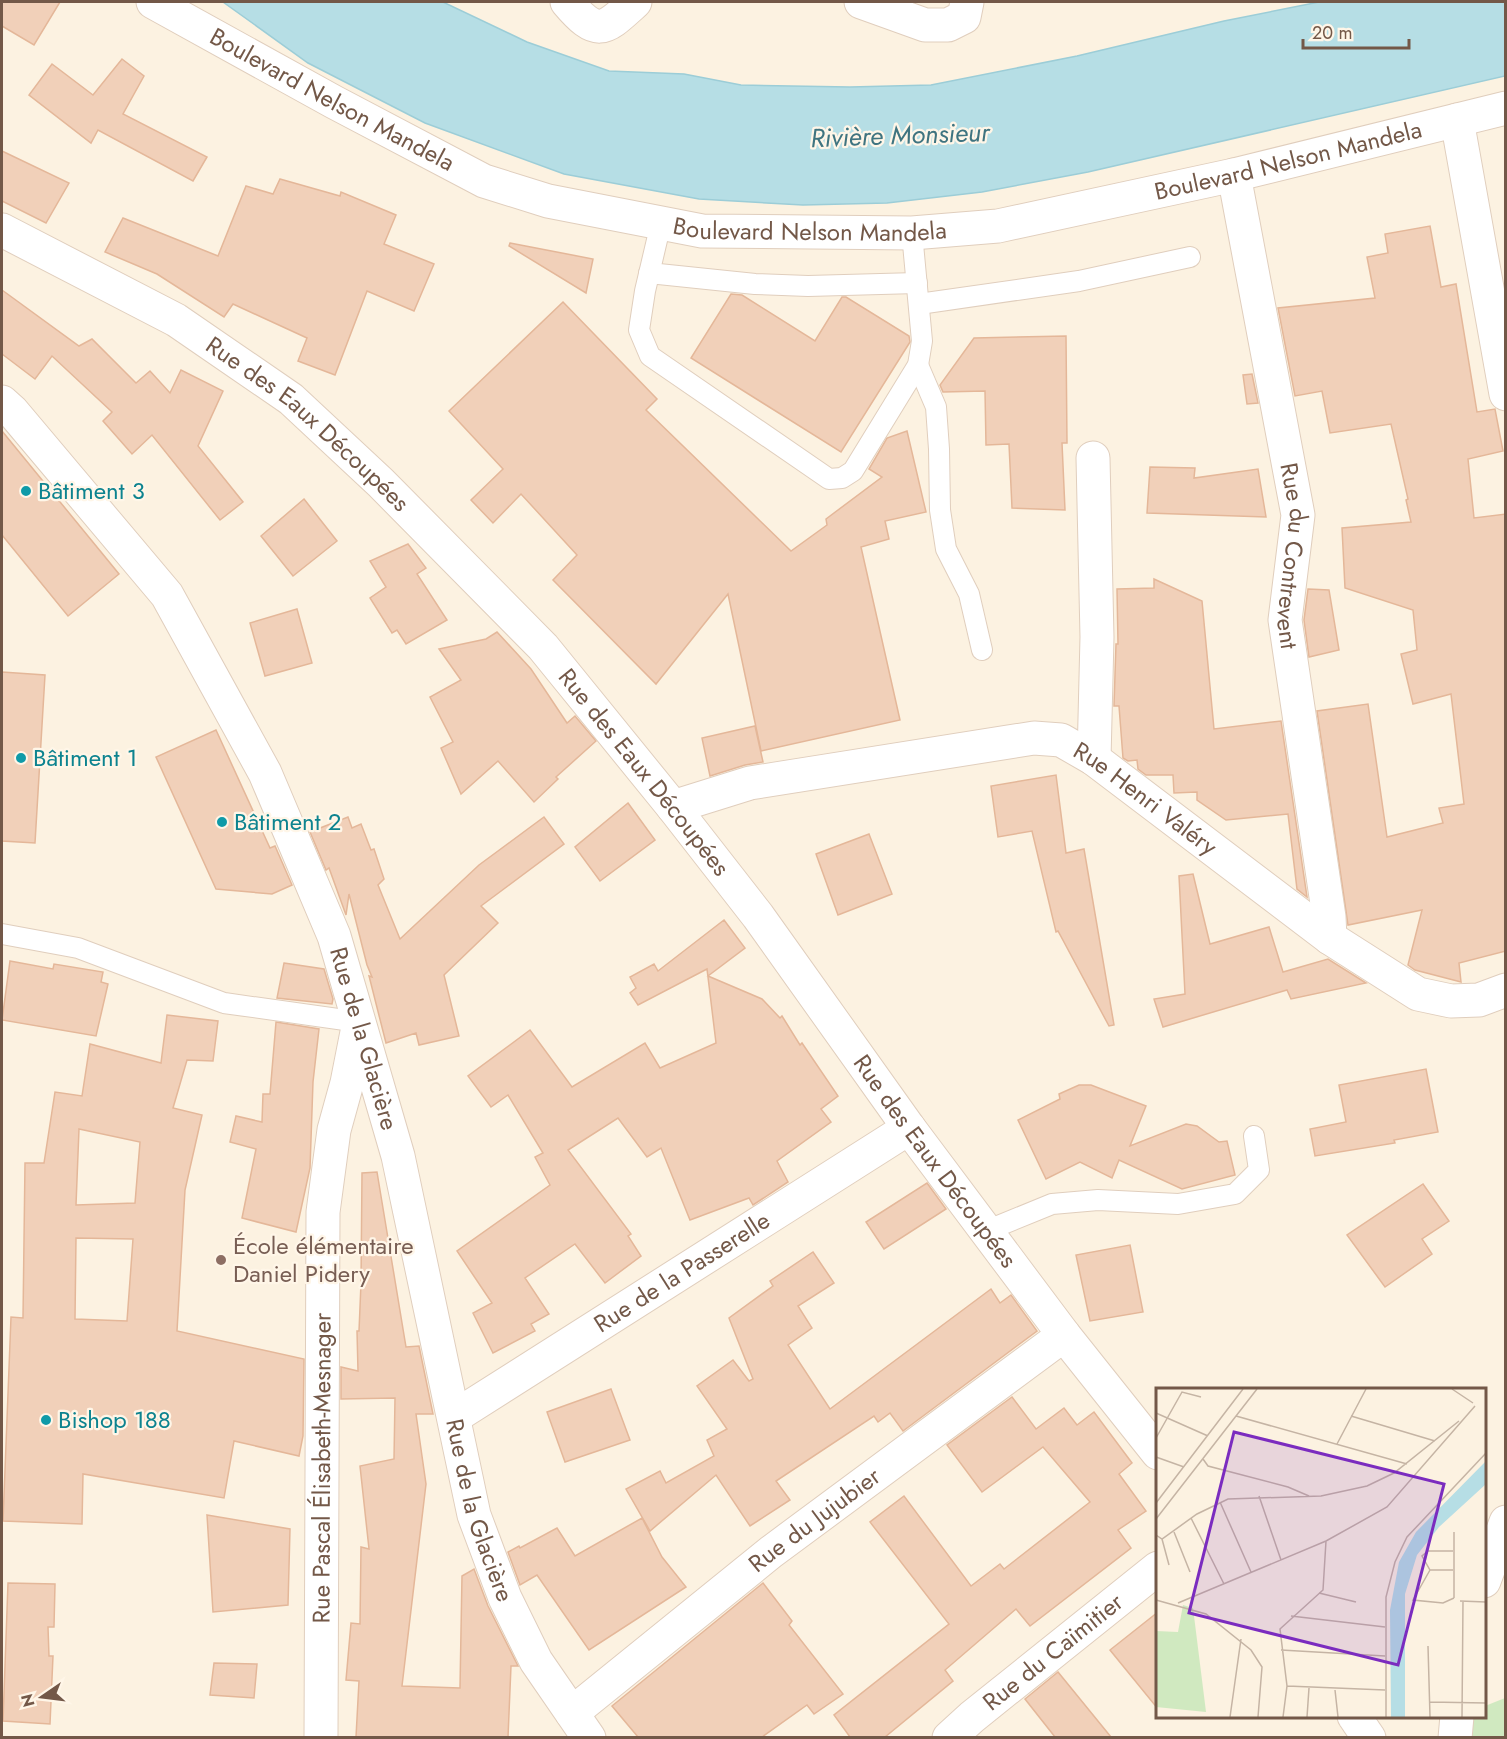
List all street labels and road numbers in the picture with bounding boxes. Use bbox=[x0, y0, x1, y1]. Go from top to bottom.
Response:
street label: Boulevard Nelson Mandela bbox=[204, 19, 461, 180]
street label: Boulevard Nelson Mandela bbox=[1151, 111, 1425, 209]
street label: Boulevard Nelson Mandela bbox=[670, 208, 948, 250]
street label: Rue des Eaux Découpées bbox=[199, 328, 418, 519]
street label: Rue du Contrevent bbox=[1268, 460, 1317, 652]
street label: Rue des Eaux Découpées bbox=[550, 661, 739, 883]
street label: Rue Henri Valéry bbox=[1067, 733, 1225, 864]
street label: Rue de la Glacière bbox=[321, 943, 408, 1134]
street label: Rue des Eaux Découpées bbox=[845, 1047, 1026, 1275]
street label: Rue de la Passerelle bbox=[587, 1203, 777, 1341]
street label: Rue Pascal Élisabeth-Mesnager bbox=[303, 1312, 340, 1623]
street label: Rue de la Glacière bbox=[437, 1415, 523, 1606]
street label: Rue du Jujubier bbox=[741, 1458, 888, 1581]
street label: Rue du Caïmitier bbox=[975, 1584, 1131, 1719]

